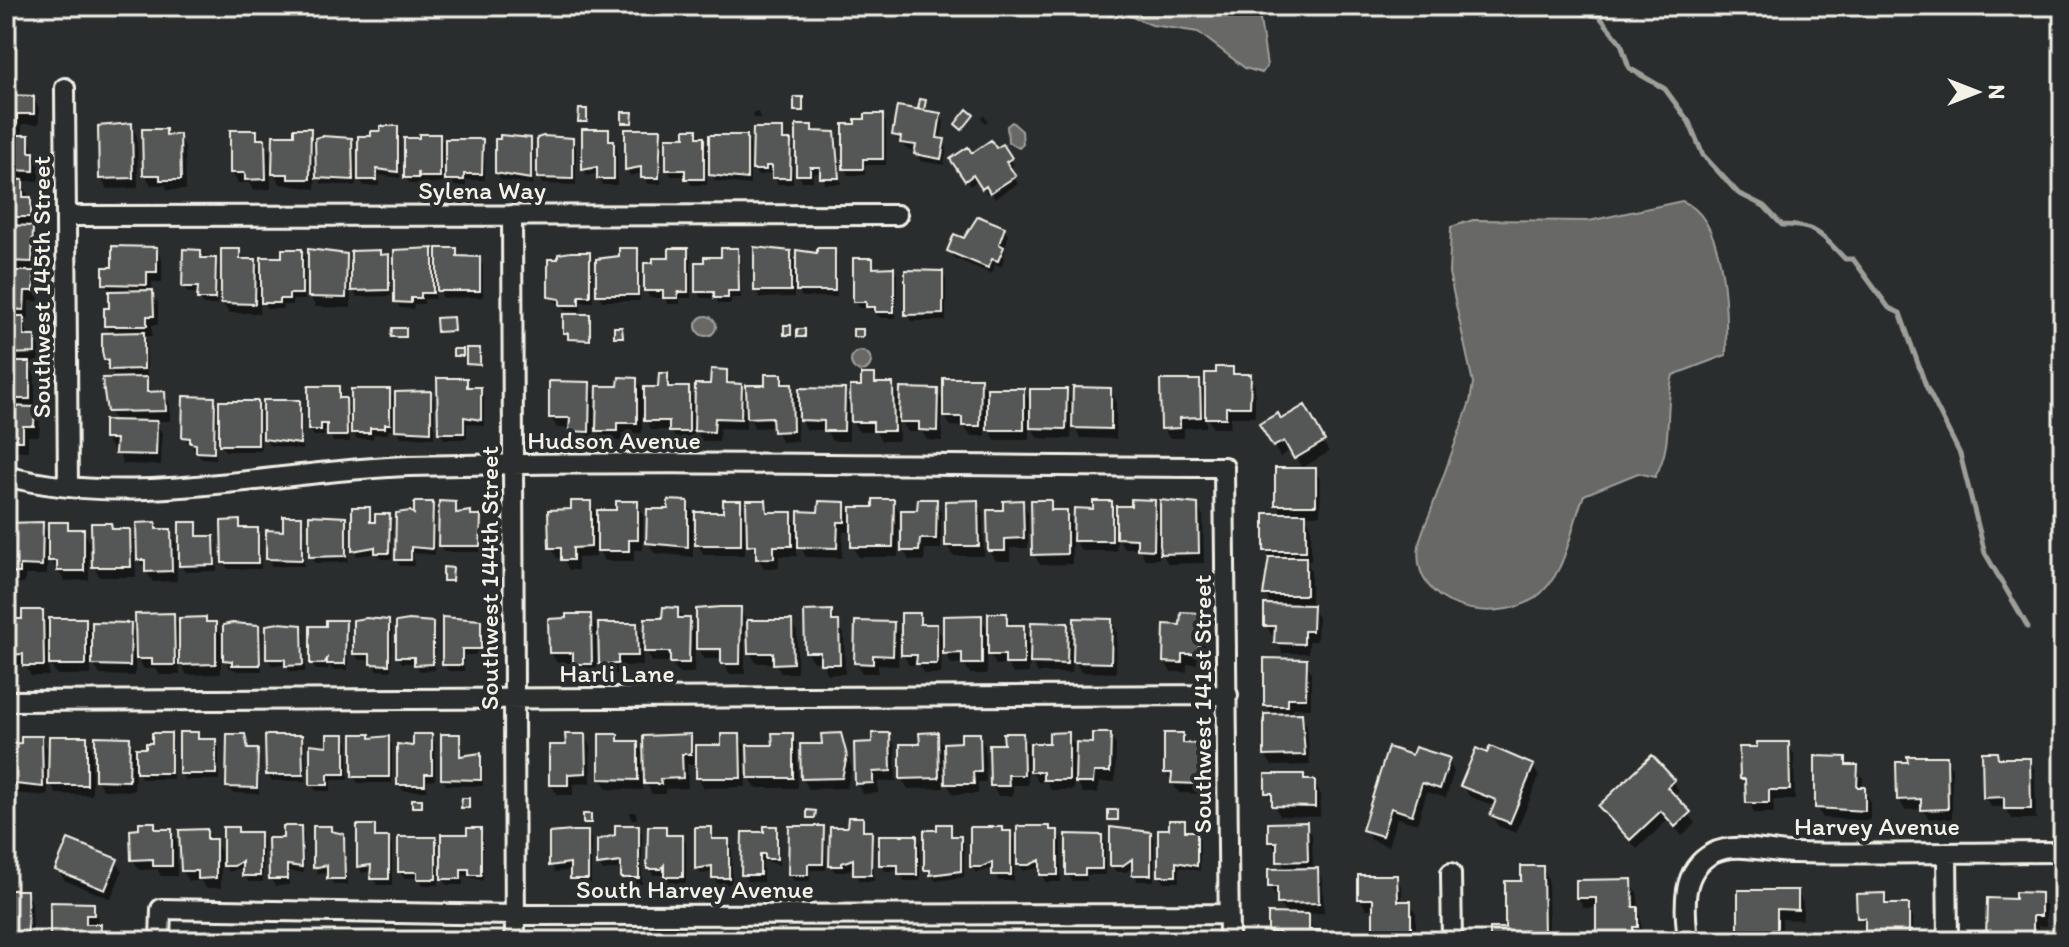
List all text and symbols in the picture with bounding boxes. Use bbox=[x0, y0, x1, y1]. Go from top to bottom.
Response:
north arrow bbox=[1937, 52, 2017, 132]
text: N bbox=[1983, 85, 2010, 99]
street label: Southwest 145th Street bbox=[25, 155, 57, 418]
street label: Sylena Way bbox=[418, 174, 546, 206]
street label: Hudson Avenue bbox=[527, 424, 701, 456]
street label: Southwest 144th Street bbox=[473, 445, 505, 710]
street label: Southwest 141st Street bbox=[1186, 574, 1218, 833]
street label: Harli Lane bbox=[559, 657, 675, 689]
street label: Harvey Avenue bbox=[1794, 810, 1960, 842]
street label: South Harvey Avenue bbox=[576, 873, 814, 905]

